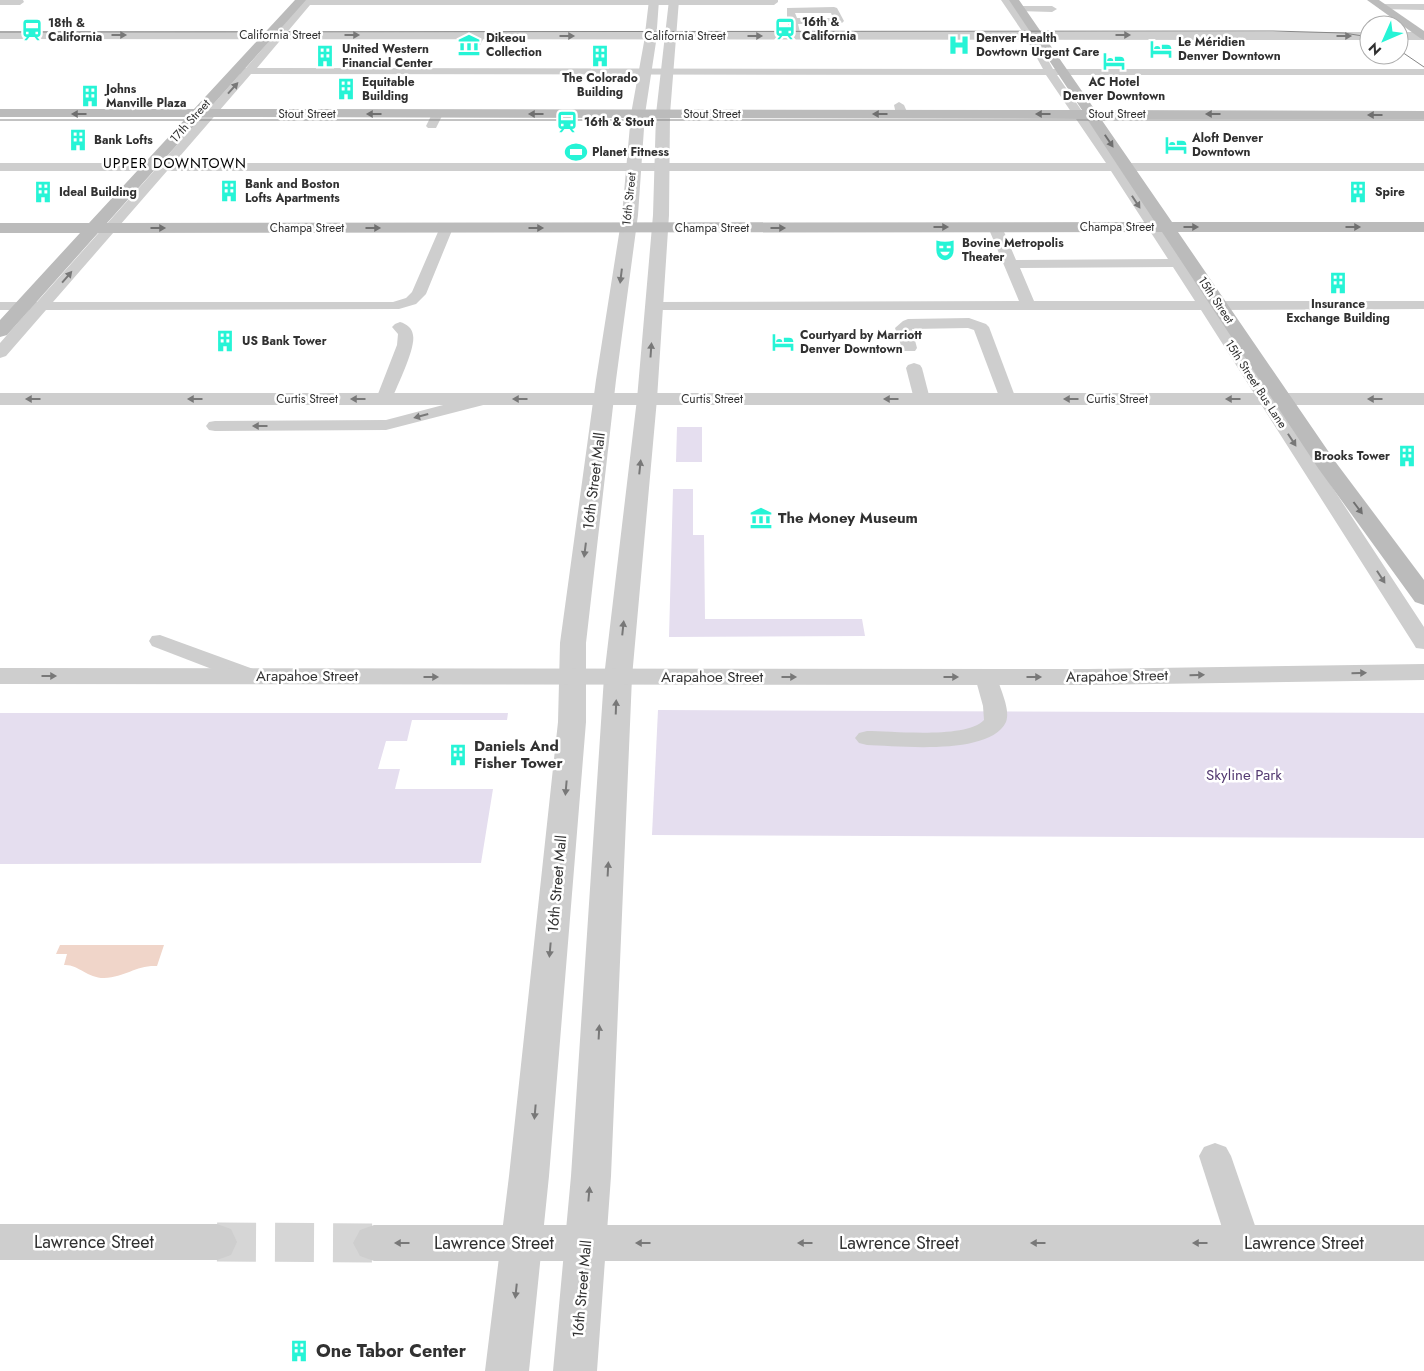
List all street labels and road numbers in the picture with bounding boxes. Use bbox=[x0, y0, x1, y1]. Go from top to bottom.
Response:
street label: California Street bbox=[239, 26, 321, 44]
street label: California Street bbox=[644, 27, 726, 45]
street label: 17th Street bbox=[166, 95, 215, 147]
street label: Stout Street bbox=[278, 105, 336, 123]
street label: Stout Street bbox=[683, 105, 741, 123]
street label: Stout Street bbox=[1088, 105, 1146, 123]
street label: 16th Street bbox=[617, 171, 641, 227]
street label: Champa Street bbox=[1080, 218, 1154, 236]
street label: Champa Street bbox=[270, 219, 344, 237]
street label: Champa Street bbox=[675, 219, 749, 237]
street label: 15th Street bbox=[1194, 273, 1239, 327]
street label: 15th Street Bus Lane bbox=[1221, 336, 1291, 432]
street label: Curtis Street bbox=[276, 390, 338, 408]
street label: Curtis Street bbox=[681, 390, 743, 408]
street label: Curtis Street bbox=[1086, 390, 1148, 408]
street label: 16th Street Mall bbox=[577, 431, 611, 531]
street label: Arapahoe Street bbox=[1066, 664, 1169, 688]
street label: Arapahoe Street bbox=[256, 665, 358, 687]
street label: Arapahoe Street bbox=[661, 666, 763, 688]
street label: 16th Street Mall bbox=[542, 834, 572, 934]
street label: Lawrence Street bbox=[34, 1229, 155, 1255]
street label: Lawrence Street bbox=[434, 1230, 555, 1256]
street label: Lawrence Street bbox=[839, 1230, 960, 1256]
street label: Lawrence Street bbox=[1244, 1230, 1365, 1256]
street label: 16th Street Mall bbox=[567, 1239, 597, 1339]

